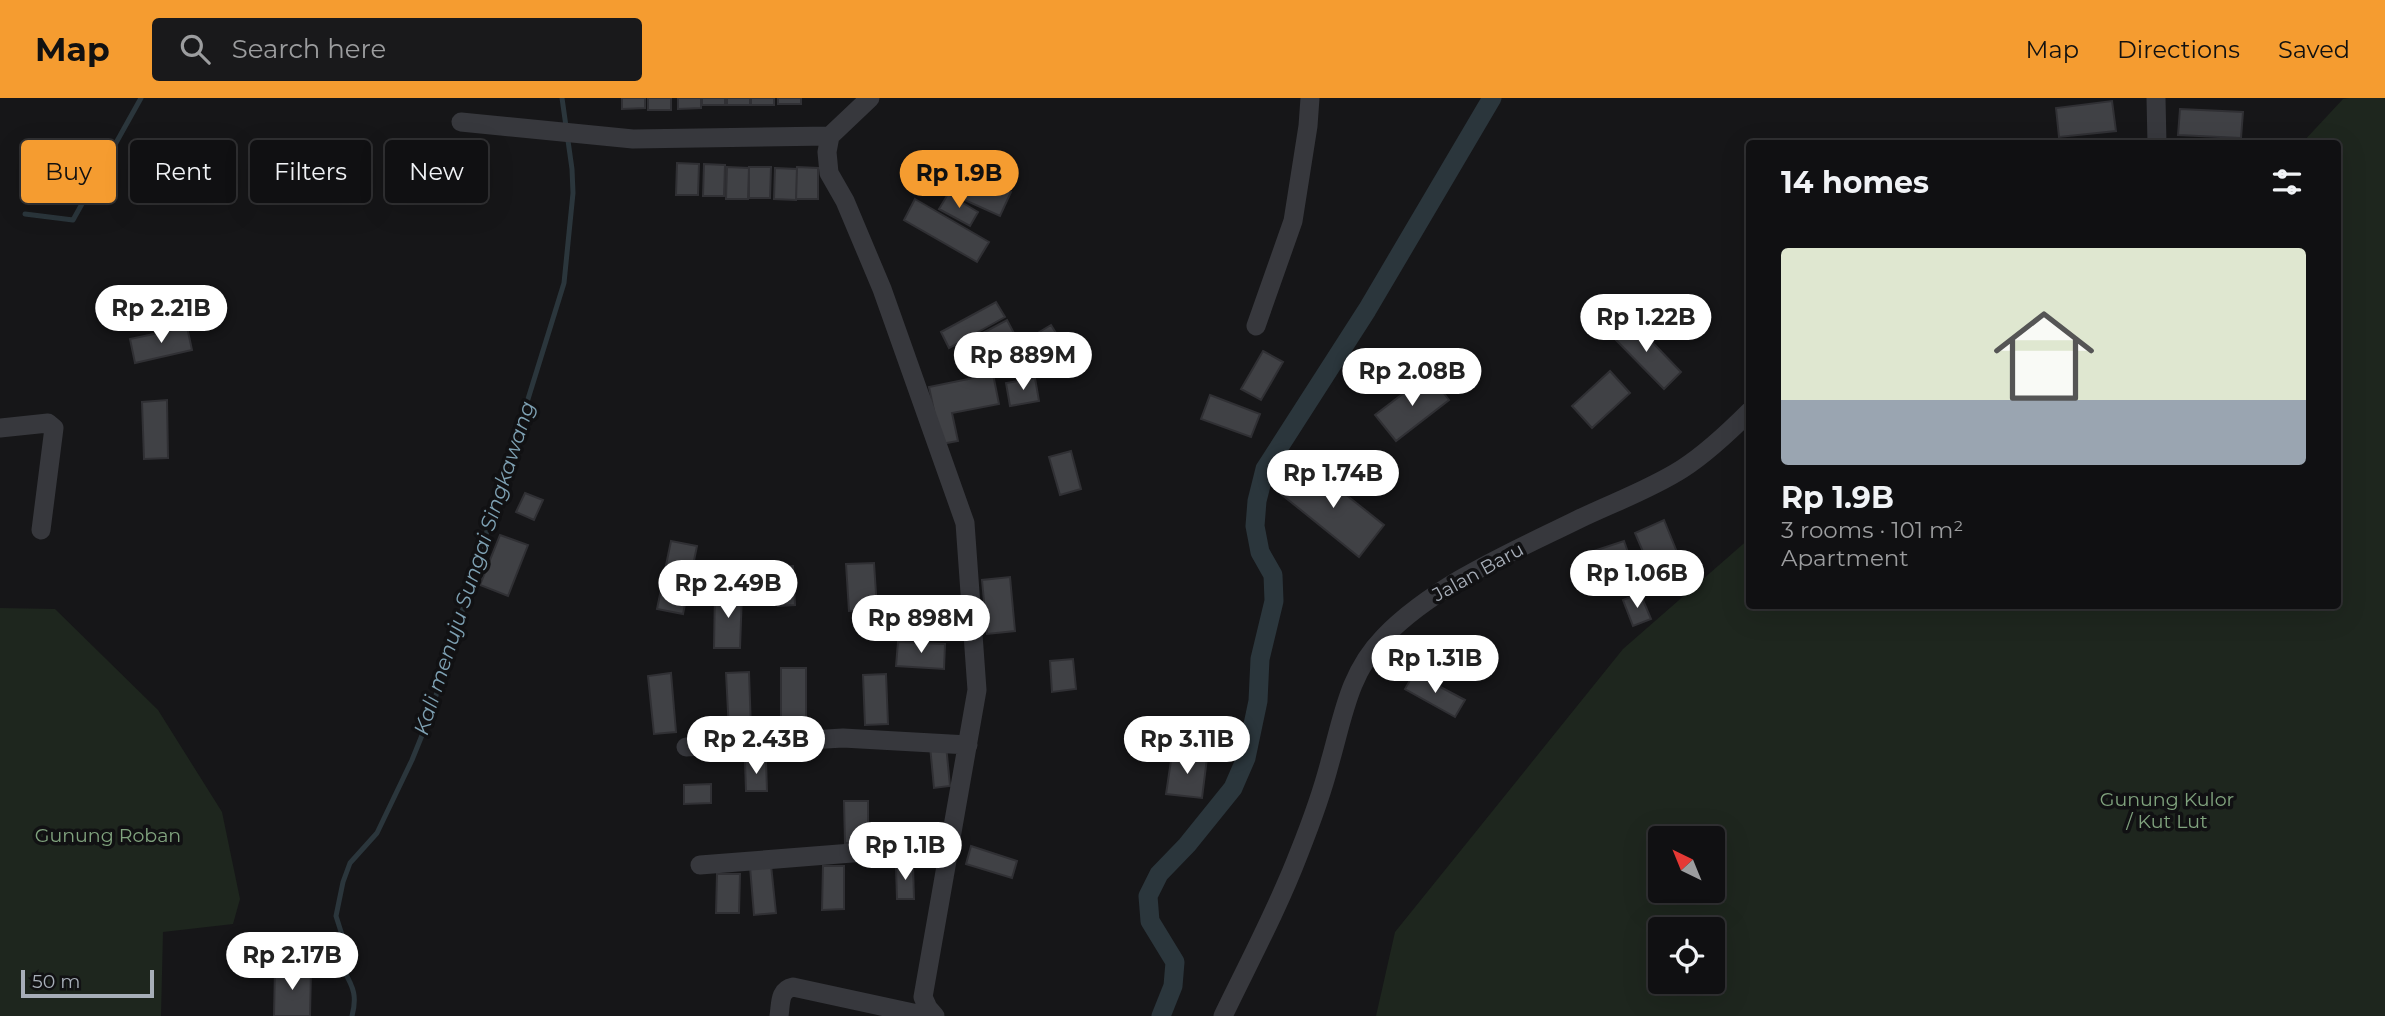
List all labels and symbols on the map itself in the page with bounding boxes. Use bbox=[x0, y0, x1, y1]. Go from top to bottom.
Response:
pin: Rp 1.9B bbox=[894, 150, 1024, 210]
pin: Rp 2.21B bbox=[89, 286, 233, 345]
pin: Rp 1.22B bbox=[1574, 294, 1718, 354]
pin: Rp 889M bbox=[958, 332, 1088, 392]
pin: Rp 2.08B bbox=[1340, 348, 1484, 408]
water label: Kali menuju Sungai Singkawang bbox=[408, 398, 540, 738]
pin: Rp 1.74B bbox=[1261, 450, 1405, 510]
street label: Jalan Baru bbox=[1427, 538, 1528, 607]
pin: Rp 1.06B bbox=[1565, 550, 1709, 610]
pin: Rp 2.49B bbox=[656, 560, 800, 620]
pin: Rp 898M bbox=[856, 596, 986, 655]
pin: Rp 1.31B bbox=[1363, 636, 1507, 695]
pin: Rp 2.43B bbox=[684, 716, 828, 776]
pin: Rp 3.11B bbox=[1115, 716, 1259, 776]
park label: Gunung Kulor / Kut Lut bbox=[2100, 788, 2234, 833]
pin: Rp 1.1B bbox=[840, 822, 970, 882]
park label: Gunung Roban bbox=[35, 824, 181, 847]
north arrow bbox=[1648, 826, 1726, 903]
pin: Rp 2.17B bbox=[220, 932, 364, 992]
scale bar bbox=[21, 967, 154, 999]

